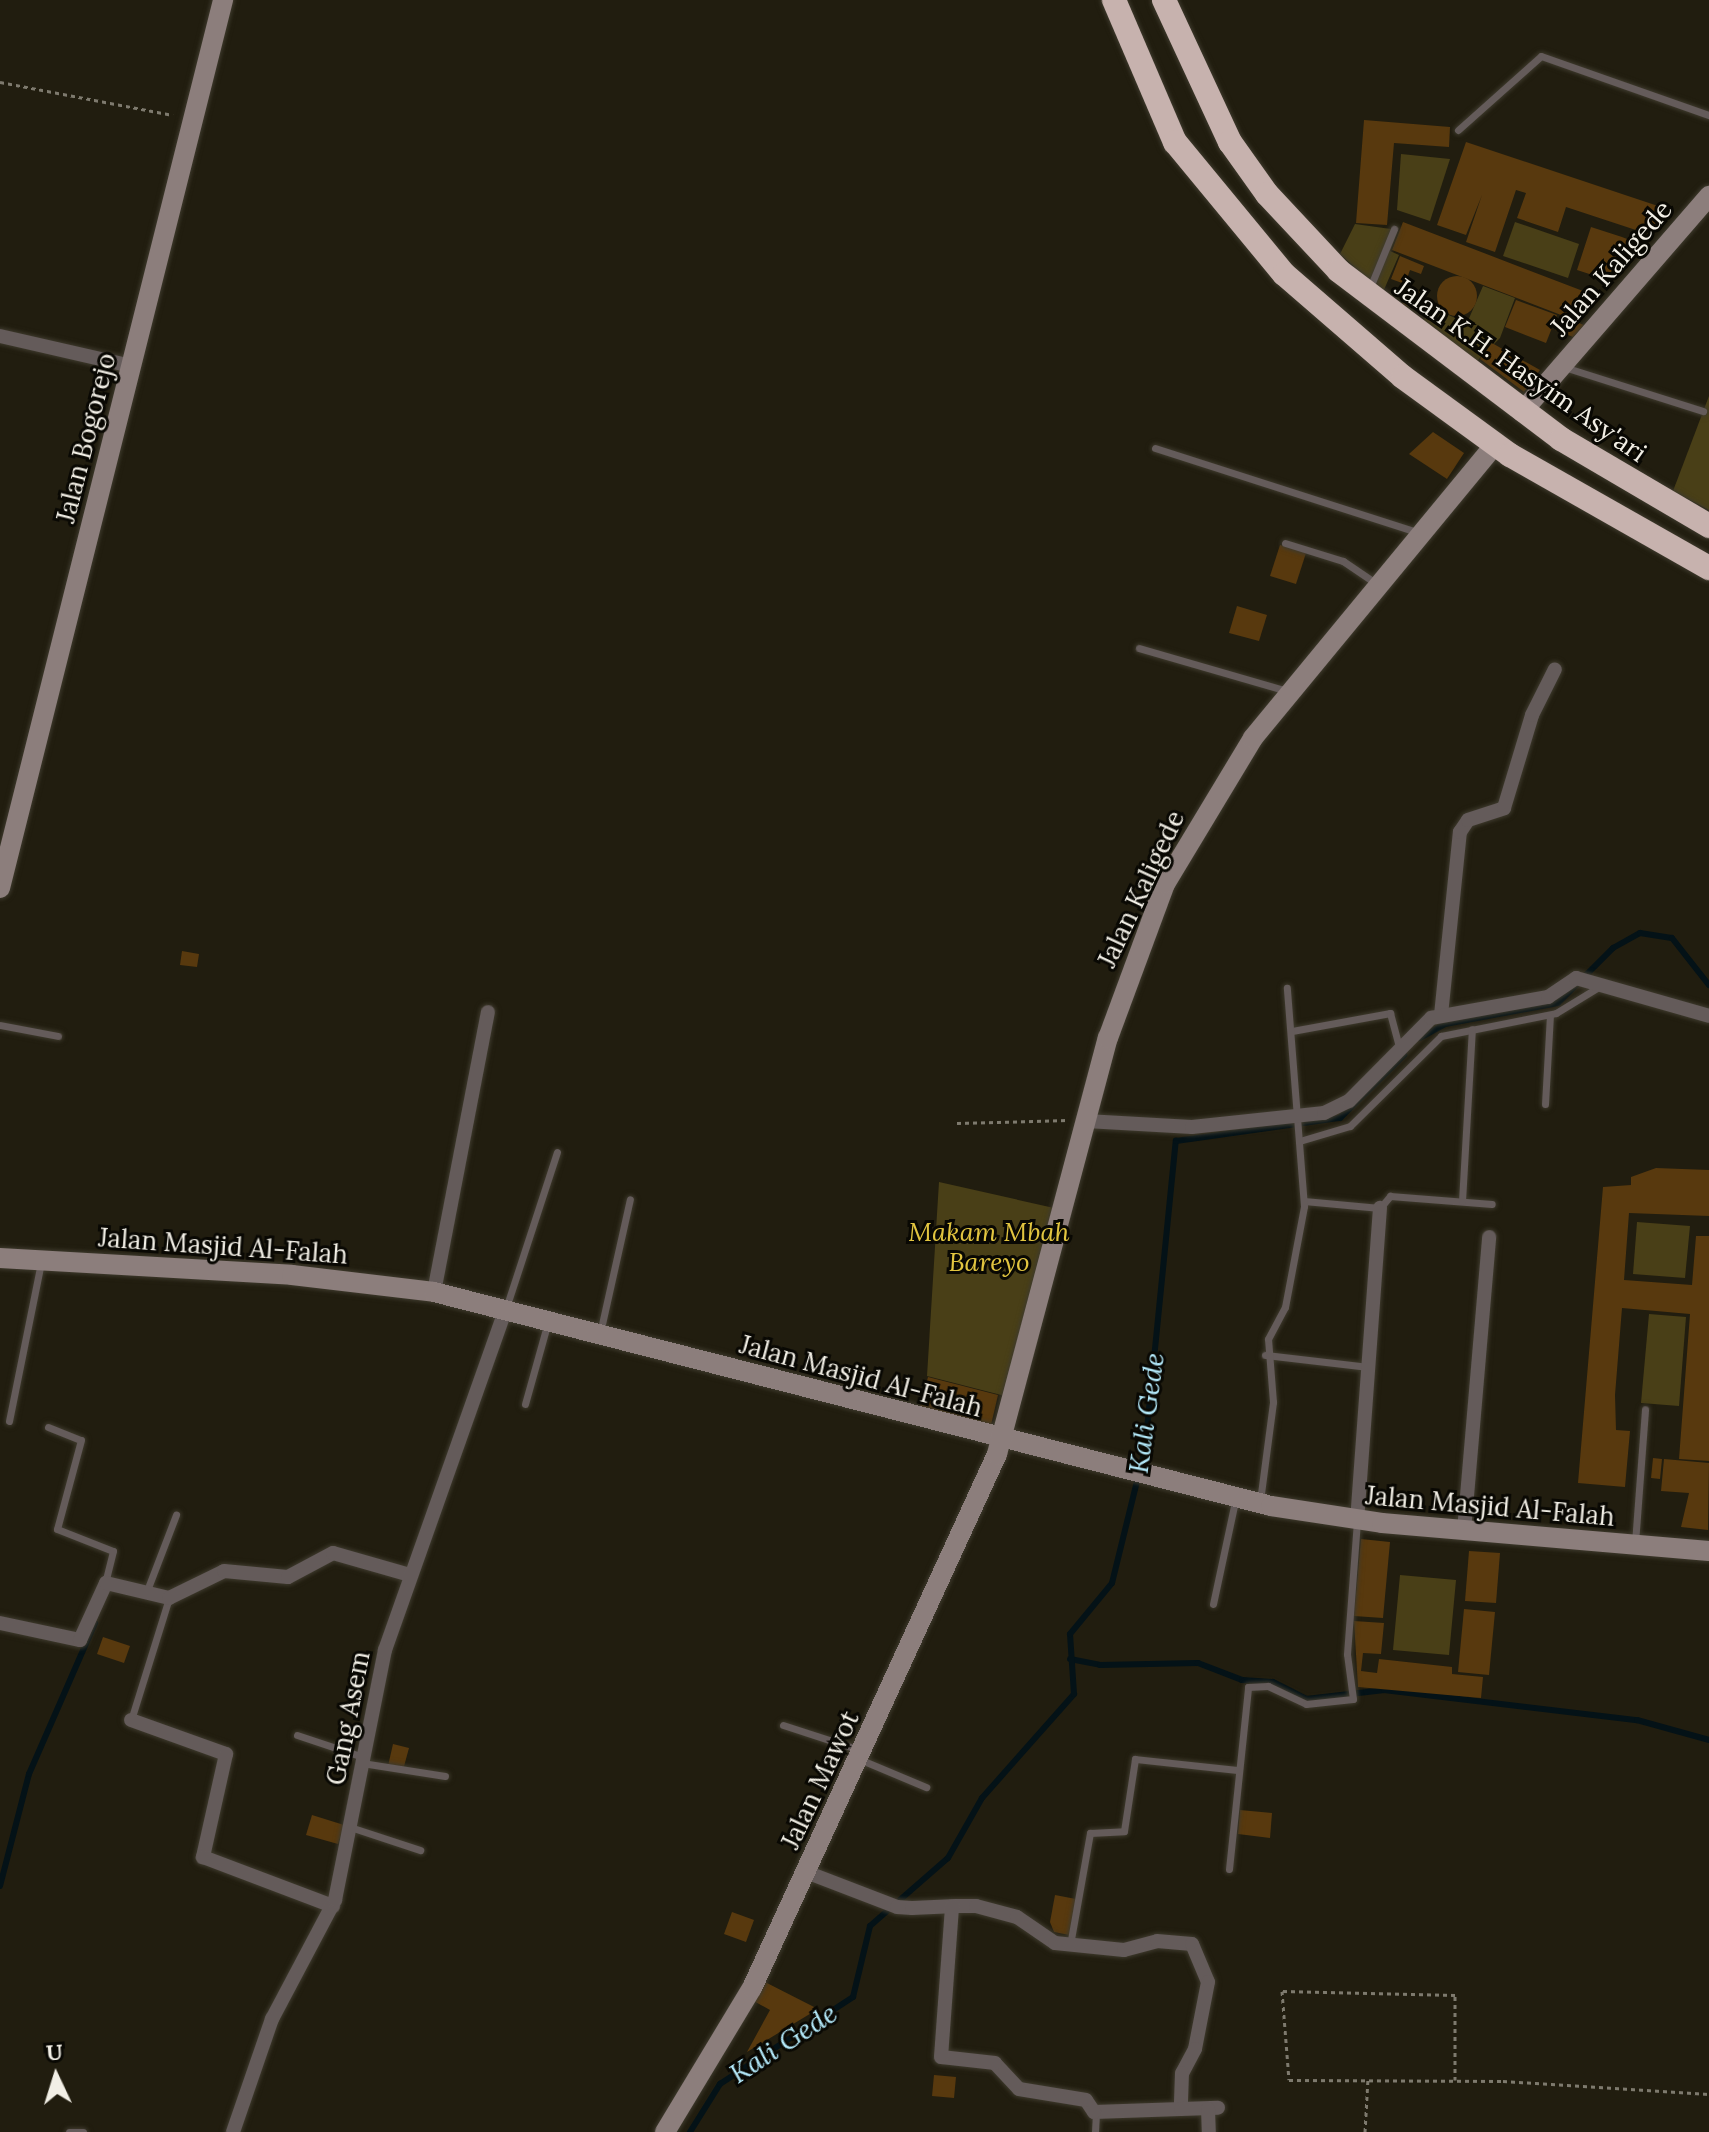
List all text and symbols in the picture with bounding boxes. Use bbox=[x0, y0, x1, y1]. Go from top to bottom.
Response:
street label: Jalan Kaligede bbox=[1544, 194, 1678, 342]
street label: Jalan K.H. Hasyim Asy'ari bbox=[1389, 271, 1653, 469]
street label: Jalan Bogorejo bbox=[50, 350, 122, 526]
street label: Jalan Kaligede bbox=[1091, 806, 1191, 972]
park label: Makam Mbah Bareyo bbox=[908, 1216, 1070, 1278]
street label: Jalan Masjid Al-Falah bbox=[97, 1222, 349, 1270]
street label: Jalan Masjid Al-Falah bbox=[736, 1329, 986, 1423]
water label: Kali Gede bbox=[1121, 1351, 1171, 1475]
street label: Jalan Masjid Al-Falah bbox=[1364, 1480, 1616, 1532]
street label: Gang Asem bbox=[320, 1648, 376, 1788]
street label: Jalan Mawot bbox=[774, 1706, 866, 1854]
water label: Kali Gede bbox=[723, 1996, 843, 2090]
north arrow bbox=[16, 2036, 96, 2116]
text: U bbox=[45, 2038, 64, 2067]

